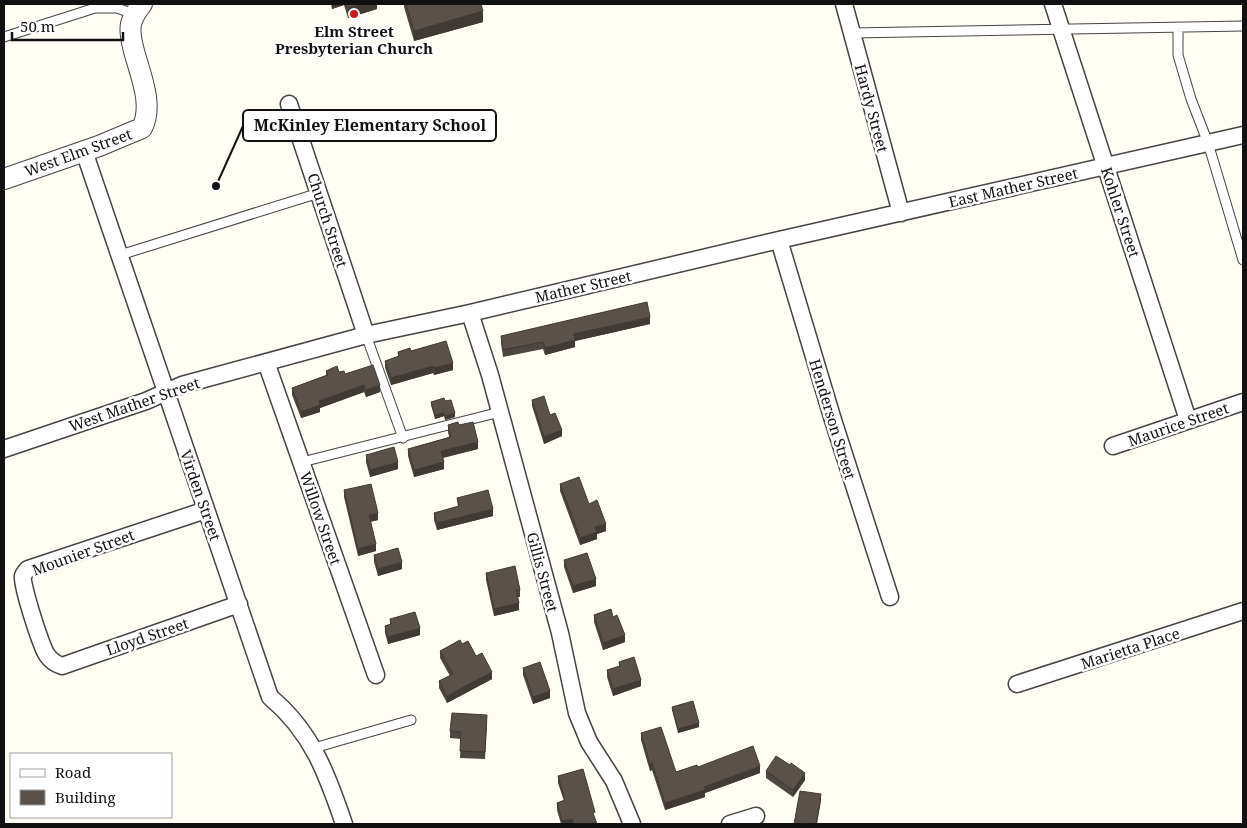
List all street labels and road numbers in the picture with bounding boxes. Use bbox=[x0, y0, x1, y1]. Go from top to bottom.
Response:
street label: Hardy Street bbox=[851, 62, 893, 154]
street label: West Elm Street bbox=[22, 123, 134, 181]
street label: East Mather Street bbox=[946, 162, 1080, 212]
street label: Kohler Street bbox=[1097, 164, 1145, 260]
street label: Church Street bbox=[303, 170, 353, 270]
street label: Mather Street bbox=[533, 265, 633, 307]
street label: Henderson Street bbox=[805, 356, 861, 482]
street label: West Mather Street bbox=[66, 372, 202, 436]
street label: Maurice Street bbox=[1125, 397, 1231, 451]
street label: Virden Street bbox=[176, 447, 226, 543]
street label: Willow Street bbox=[296, 469, 346, 567]
street label: Mounier Street bbox=[29, 524, 137, 580]
street label: Gillis Street bbox=[523, 530, 563, 614]
street label: Lloyd Street bbox=[103, 613, 191, 659]
street label: Marietta Place bbox=[1078, 623, 1182, 673]

